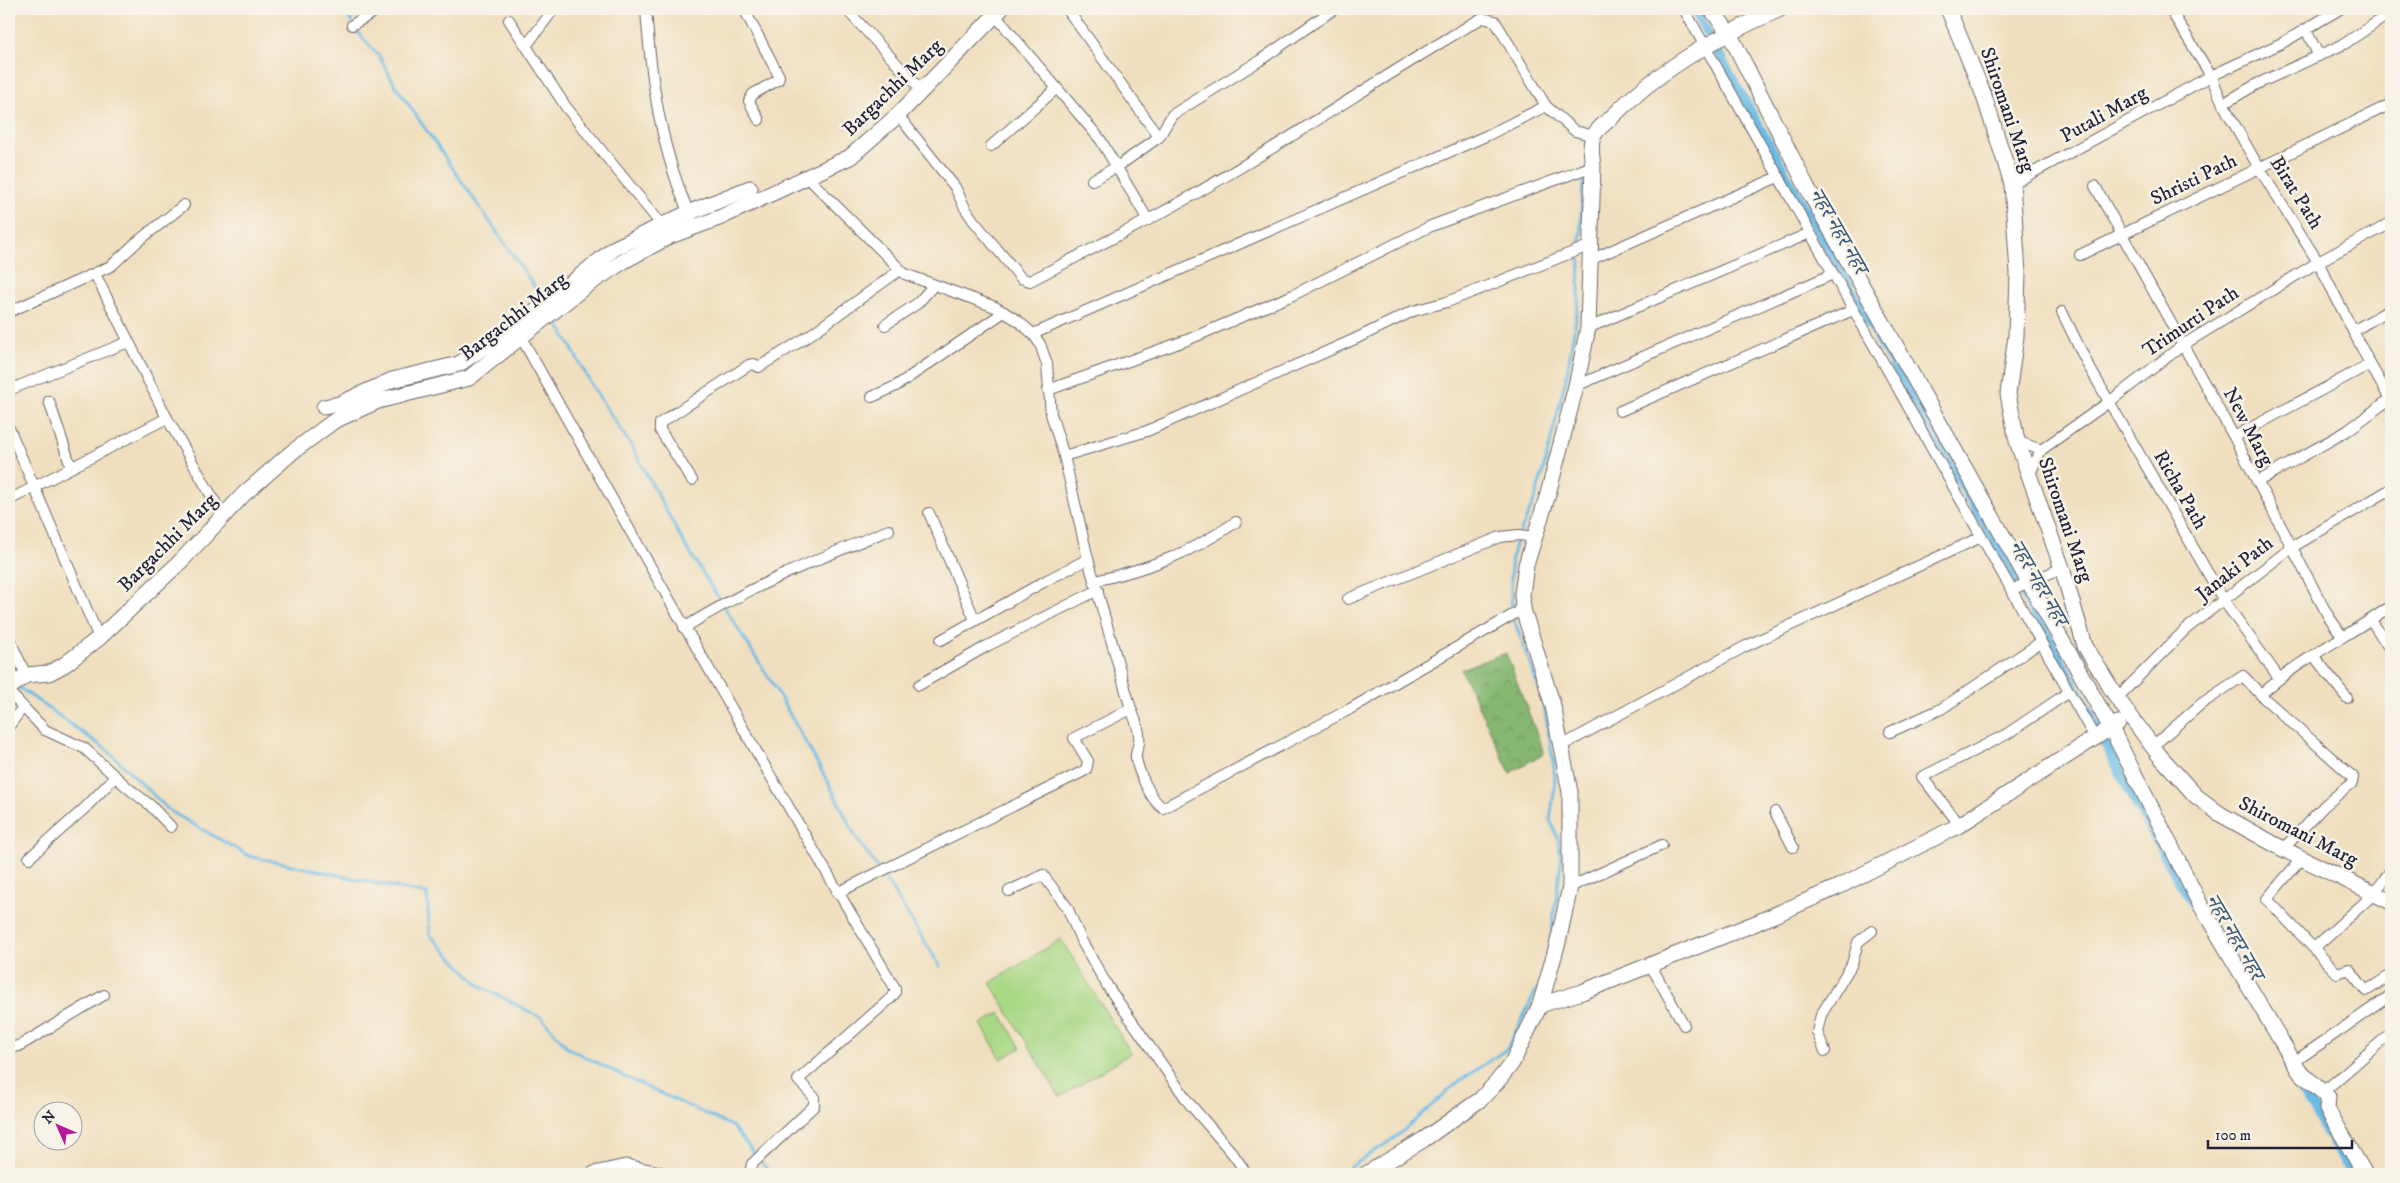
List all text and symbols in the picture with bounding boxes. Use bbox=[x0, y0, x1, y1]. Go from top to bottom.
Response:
street label: Bargachhi Marg bbox=[838, 34, 949, 142]
street label: Shiromani Marg bbox=[1974, 44, 2040, 176]
street label: Putali Marg bbox=[2056, 81, 2152, 149]
street label: Shristi Path bbox=[2147, 148, 2242, 212]
street label: Birat Path bbox=[2264, 152, 2328, 235]
water label: नहर नहर नहर bbox=[1803, 183, 1875, 282]
street label: Bargachhi Marg bbox=[455, 267, 573, 367]
street label: Trimurti Path bbox=[2138, 280, 2244, 363]
street label: New Marg bbox=[2217, 383, 2279, 471]
street label: Richa Path bbox=[2147, 446, 2213, 535]
street label: Shiromani Marg bbox=[2032, 454, 2098, 586]
street label: Bargachhi Marg bbox=[113, 488, 223, 598]
street label: Janaki Path bbox=[2190, 531, 2279, 608]
water label: नहर नहर नहर bbox=[2003, 535, 2075, 634]
street label: Shiromani Marg bbox=[2234, 791, 2362, 873]
water label: नहर नहर नहर bbox=[2199, 889, 2271, 988]
north arrow bbox=[32, 1100, 82, 1150]
text: N bbox=[39, 1107, 60, 1128]
scale bar bbox=[2208, 1118, 2351, 1150]
text: 100 m bbox=[2215, 1126, 2251, 1145]

